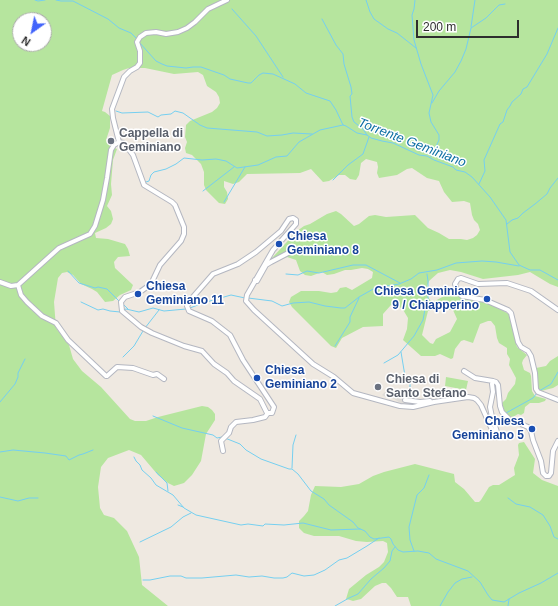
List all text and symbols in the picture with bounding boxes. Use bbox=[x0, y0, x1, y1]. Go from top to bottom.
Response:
north arrow bbox=[12, 12, 52, 52]
scale bar bbox=[418, 12, 521, 38]
text: 200 m bbox=[423, 20, 456, 34]
text: N bbox=[19, 34, 33, 48]
water label: Torrente Geminiano bbox=[356, 115, 468, 171]
place label: Cappella di Geminiano bbox=[119, 127, 183, 155]
marker: Cappella di Geminiano bbox=[106, 136, 116, 146]
place label: Chiesa Geminiano 8 bbox=[287, 230, 359, 258]
marker: Chiesa Geminiano 8 bbox=[274, 239, 284, 249]
place label: Chiesa Geminiano 11 bbox=[146, 280, 224, 308]
place label: Chiesa Geminiano 9 / Chiapperino bbox=[374, 285, 479, 313]
marker: Chiesa Geminiano 11 bbox=[133, 289, 143, 299]
marker: Chiesa Geminiano 9 / Chiapperino bbox=[482, 294, 492, 304]
place label: Chiesa Geminiano 2 bbox=[265, 364, 337, 392]
marker: Chiesa Geminiano 2 bbox=[252, 373, 262, 383]
place label: Chiesa di Santo Stefano bbox=[386, 373, 467, 401]
marker: Chiesa di Santo Stefano bbox=[373, 382, 383, 392]
place label: Chiesa Geminiano 5 bbox=[452, 415, 524, 443]
marker: Chiesa Geminiano 5 bbox=[527, 424, 537, 434]

